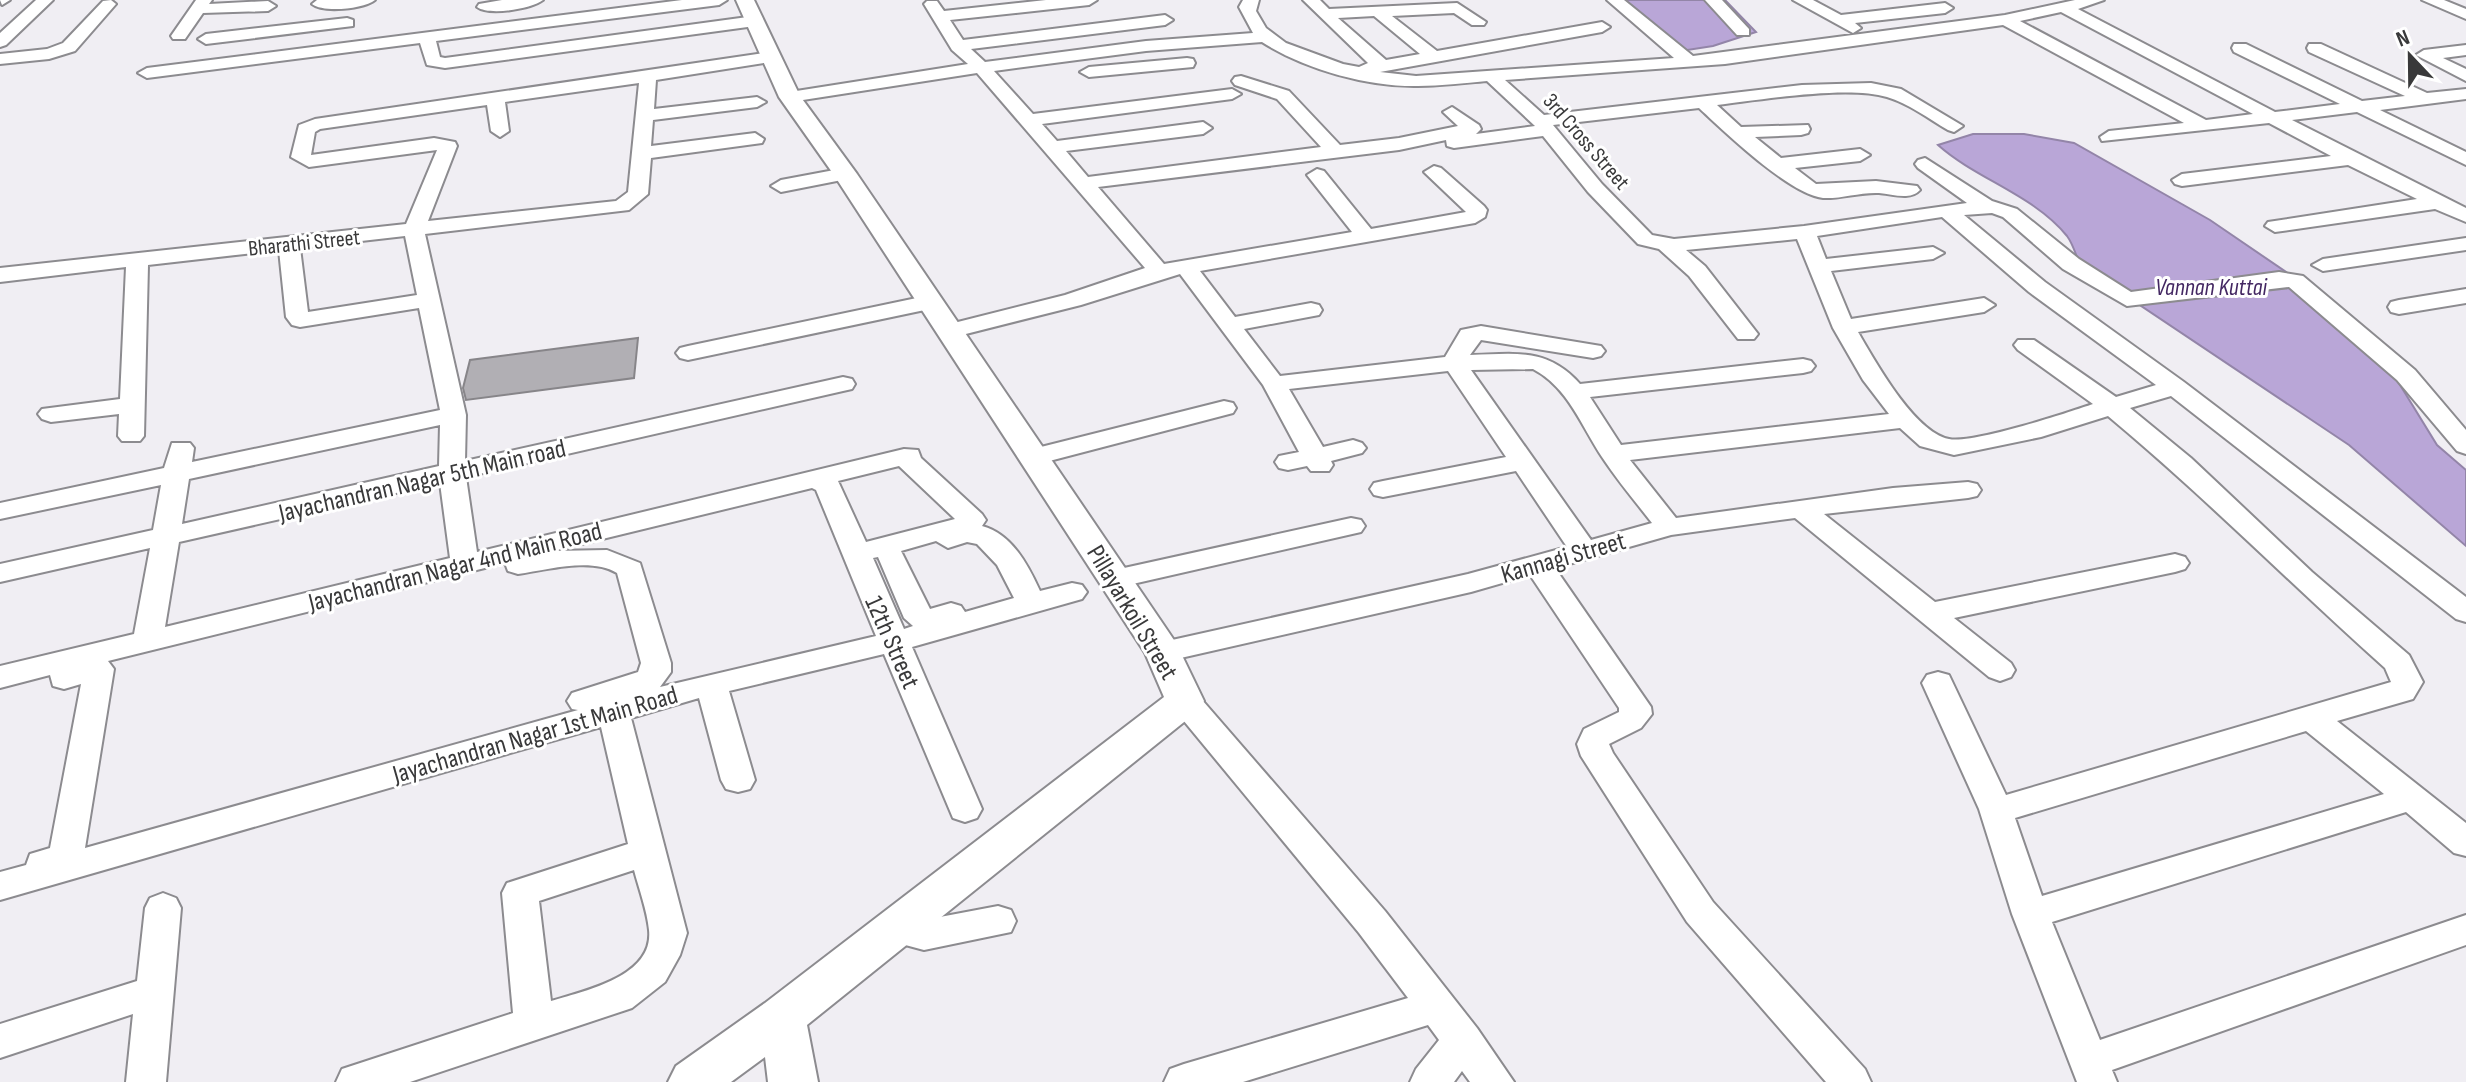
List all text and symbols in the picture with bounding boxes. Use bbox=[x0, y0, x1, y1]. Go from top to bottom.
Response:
north arrow bbox=[2370, 16, 2450, 96]
text: N bbox=[2393, 24, 2414, 54]
street label: 3rd Cross Street bbox=[1537, 88, 1635, 196]
street label: Bharathi Street bbox=[247, 224, 362, 263]
water label: Vannan Kuttai bbox=[2155, 273, 2267, 302]
street label: Jayachandran Nagar 5th Main road bbox=[275, 433, 569, 530]
street label: Jayachandran Nagar 4nd Main Road bbox=[304, 516, 605, 619]
street label: Kannagi Street bbox=[1498, 526, 1629, 591]
street label: Pillayarkoil Street bbox=[1079, 540, 1184, 686]
street label: 12th Street bbox=[858, 591, 926, 694]
street label: Jayachandran Nagar 1st Main Road bbox=[388, 680, 681, 791]

